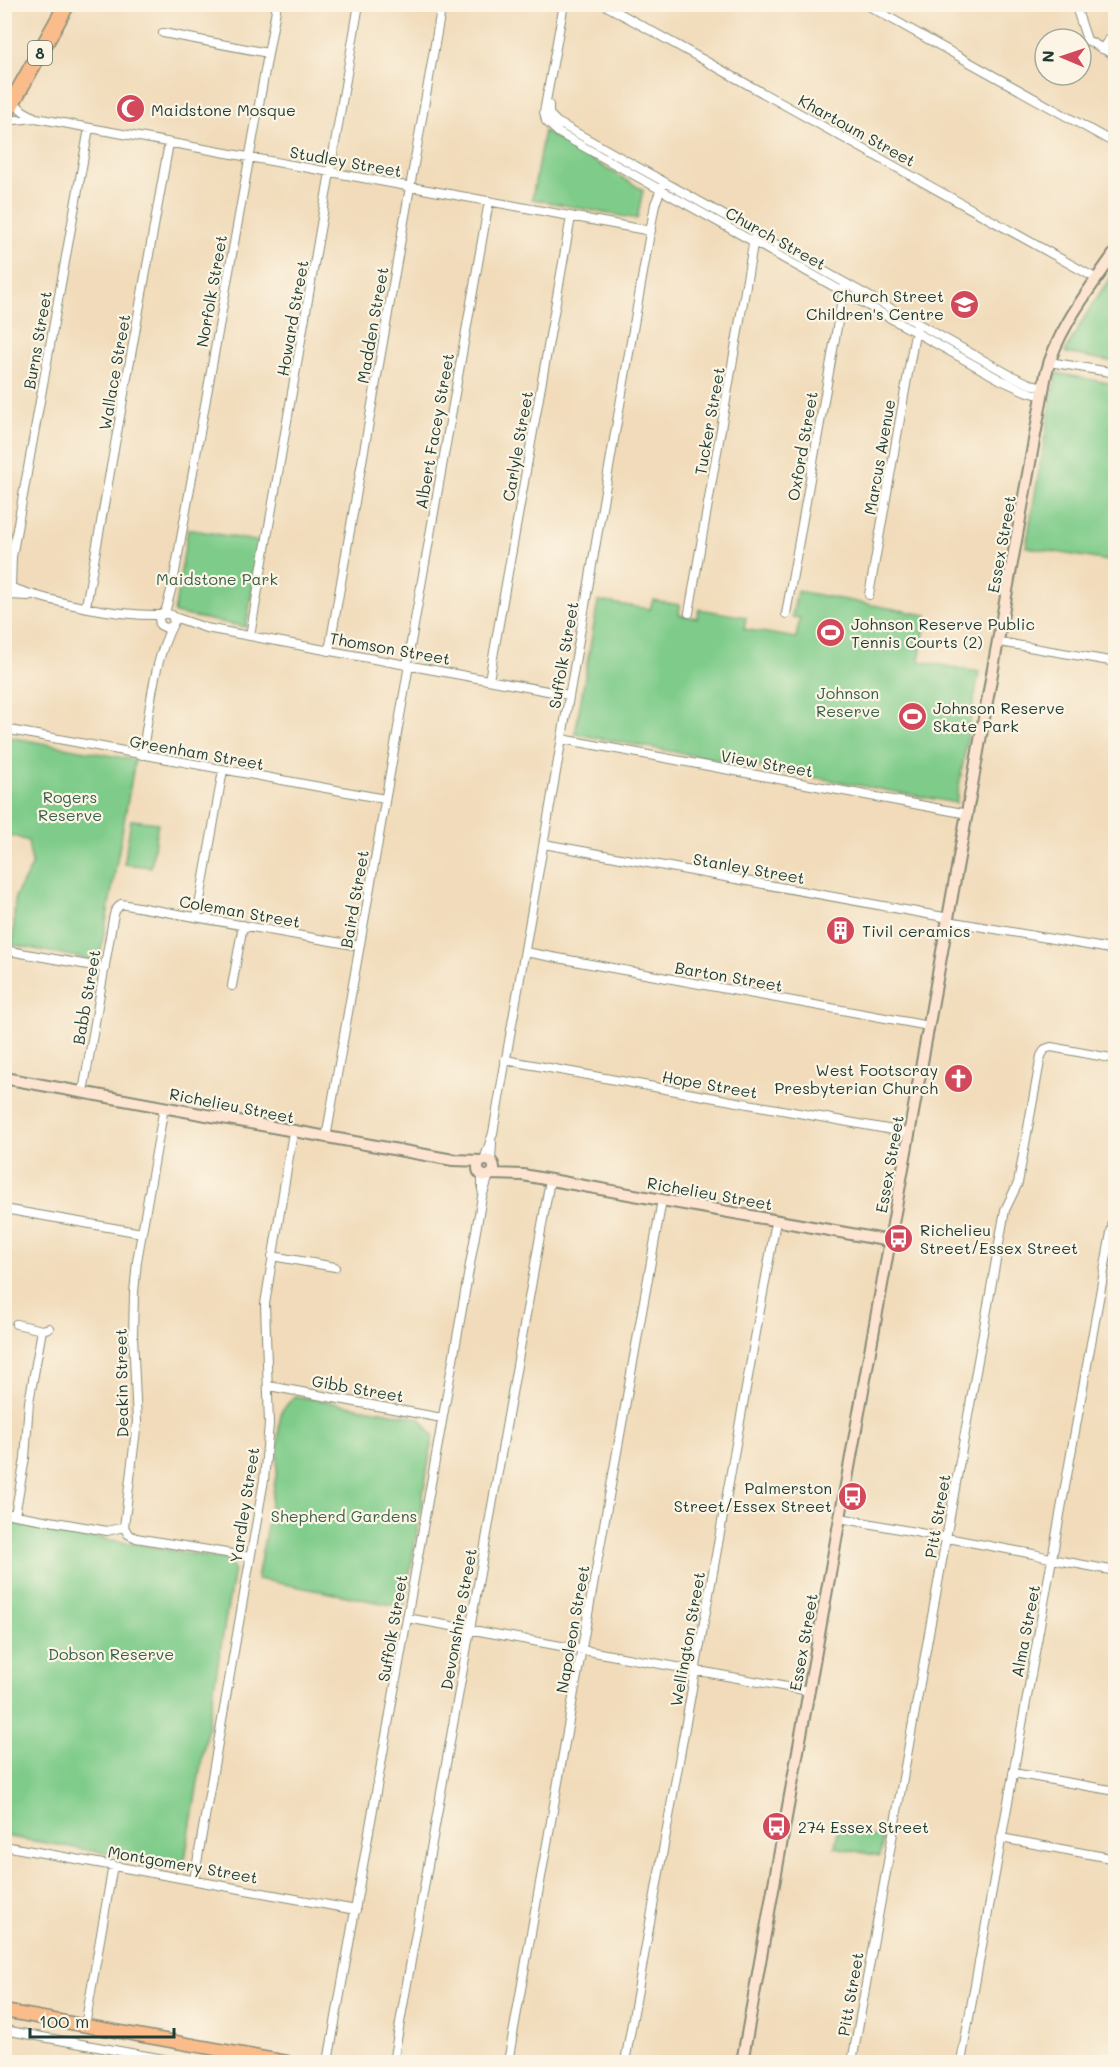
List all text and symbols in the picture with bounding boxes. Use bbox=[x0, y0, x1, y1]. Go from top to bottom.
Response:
north arrow bbox=[1033, 27, 1093, 87]
road number: 8 bbox=[28, 41, 52, 65]
text: N bbox=[1037, 50, 1058, 63]
street label: Khartoum Street bbox=[795, 89, 919, 171]
mosque icon: Maidstone Mosque bbox=[114, 93, 146, 125]
place label: Maidstone Mosque bbox=[151, 99, 296, 120]
street label: Studley Street bbox=[288, 141, 404, 181]
street label: Church Street bbox=[722, 202, 830, 274]
street label: Norfolk Street bbox=[191, 233, 231, 349]
street label: Howard Street bbox=[271, 258, 313, 378]
street label: Madden Street bbox=[351, 265, 393, 385]
place label: Church Street Children's Centre bbox=[806, 285, 944, 324]
school or university icon: Church Street Children's Centre bbox=[949, 288, 981, 320]
street label: Burns Street bbox=[18, 289, 56, 391]
street label: Wallace Street bbox=[93, 312, 135, 432]
street label: Albert Facey Street bbox=[410, 351, 458, 511]
street label: Tucker Street bbox=[689, 365, 729, 477]
street label: Carlyle Street bbox=[497, 389, 537, 503]
street label: Oxford Street bbox=[782, 390, 822, 502]
street label: Marcus Avenue bbox=[858, 397, 900, 517]
street label: Essex Street bbox=[982, 494, 1020, 594]
park label: Maidstone Park bbox=[156, 568, 278, 589]
street label: Suffolk Street bbox=[543, 600, 583, 710]
place label: Johnson Reserve Public Tennis Courts (2) bbox=[851, 613, 1035, 652]
sports icon: Johnson Reserve Public Tennis Courts (2) bbox=[814, 616, 846, 648]
street label: Thomson Street bbox=[328, 627, 452, 669]
park label: Johnson Reserve bbox=[816, 682, 880, 721]
place label: Johnson Reserve Skate Park bbox=[933, 697, 1065, 736]
sports icon: Johnson Reserve Skate Park bbox=[896, 700, 928, 732]
street label: Greenham Street bbox=[128, 730, 266, 774]
street label: View Street bbox=[719, 745, 815, 781]
park label: Rogers Reserve bbox=[38, 786, 102, 825]
street label: Baird Street bbox=[335, 848, 373, 950]
street label: Stanley Street bbox=[691, 848, 807, 888]
street label: Coleman Street bbox=[178, 890, 302, 932]
building icon: Tivil ceramics bbox=[825, 914, 857, 946]
place label: Tivil ceramics bbox=[862, 920, 970, 941]
street label: Babb Street bbox=[67, 948, 105, 1046]
street label: Barton Street bbox=[673, 956, 785, 996]
place label: West Footscray Presbyterian Church bbox=[774, 1059, 938, 1098]
church icon: West Footscray Presbyterian Church bbox=[943, 1062, 975, 1094]
street label: Hope Street bbox=[661, 1065, 759, 1103]
street label: Richelieu Street bbox=[168, 1083, 296, 1127]
street label: Essex Street bbox=[870, 1114, 908, 1214]
street label: Richelieu Street bbox=[646, 1172, 774, 1214]
place label: Richelieu Street/Essex Street bbox=[920, 1219, 1078, 1258]
bus stop icon: Richelieu Street/Essex Street bbox=[883, 1222, 915, 1254]
street label: Deakin Street bbox=[110, 1328, 132, 1438]
street label: Gibb Street bbox=[310, 1370, 406, 1406]
street label: Yardley Street bbox=[224, 1446, 264, 1564]
street label: Pitt Street bbox=[919, 1472, 955, 1560]
place label: Palmerston Street/Essex Street bbox=[674, 1477, 832, 1516]
bus stop icon: Palmerston Street/Essex Street bbox=[837, 1480, 869, 1512]
park label: Shepherd Gardens bbox=[271, 1505, 417, 1526]
street label: Devonshire Street bbox=[435, 1547, 481, 1691]
street label: Napoleon Street bbox=[550, 1563, 594, 1695]
street label: Wellington Street bbox=[665, 1570, 709, 1708]
street label: Suffolk Street bbox=[372, 1573, 412, 1683]
street label: Alma Street bbox=[1006, 1583, 1044, 1679]
street label: Essex Street bbox=[784, 1592, 822, 1692]
park label: Dobson Reserve bbox=[48, 1643, 174, 1664]
bus stop icon: 274 Essex Street bbox=[761, 1810, 793, 1842]
place label: 274 Essex Street bbox=[798, 1816, 929, 1837]
street label: Montgomery Street bbox=[106, 1840, 260, 1888]
street label: Pitt Street bbox=[832, 1950, 868, 2038]
scale bar bbox=[30, 2001, 174, 2039]
text: 100 m bbox=[39, 2009, 89, 2033]

